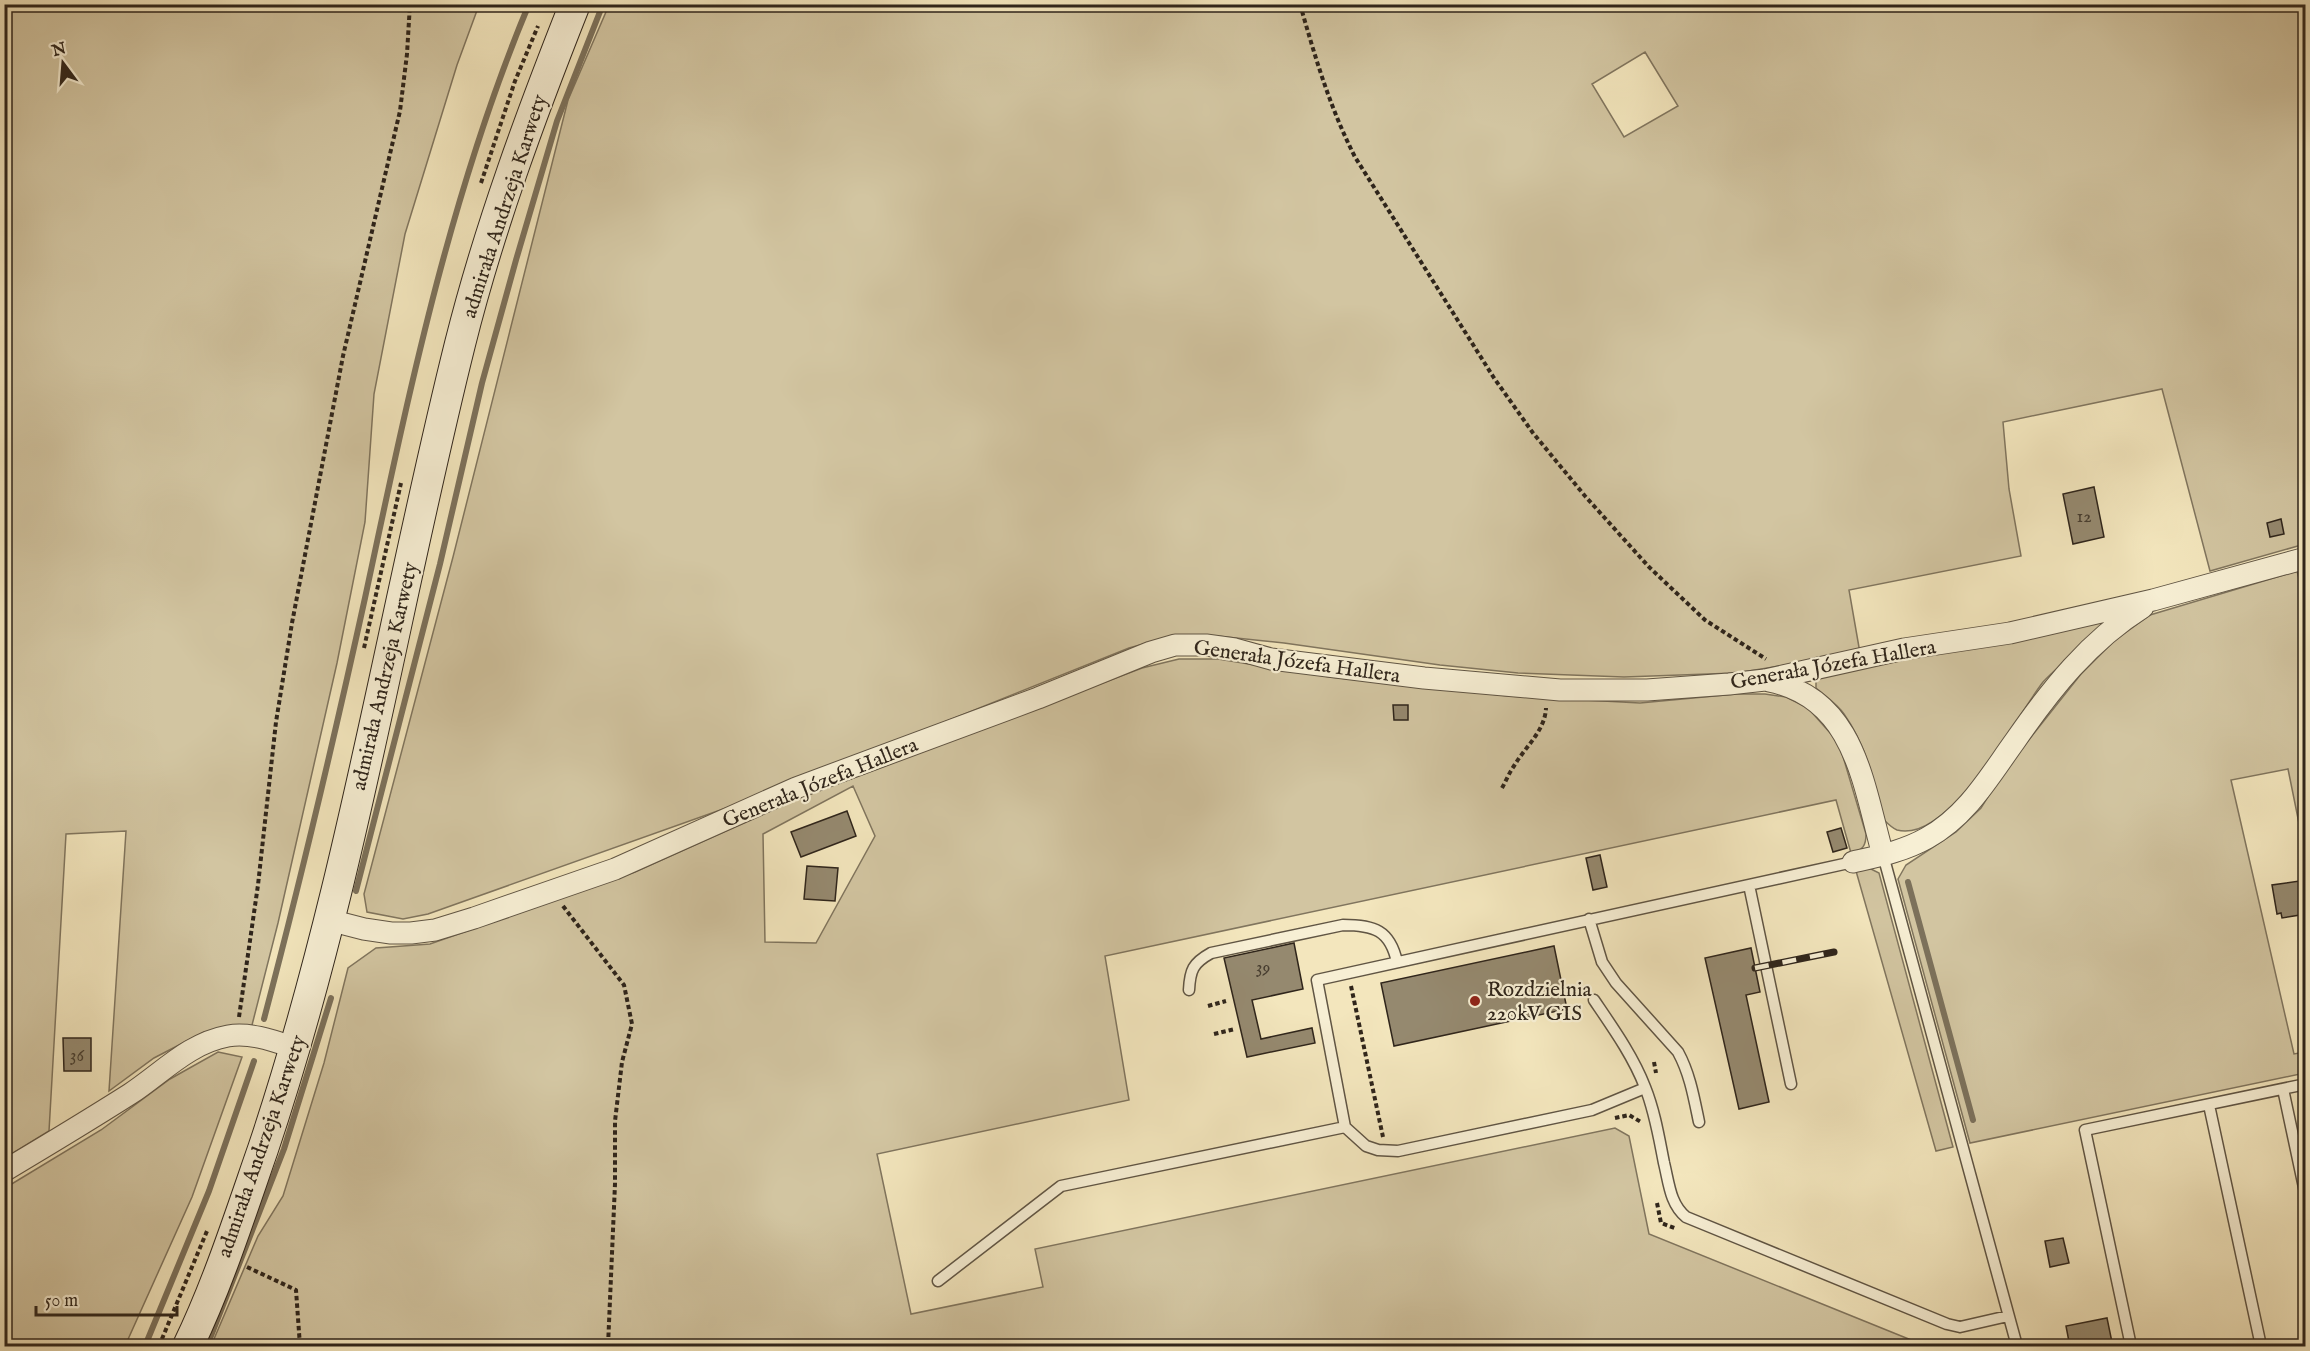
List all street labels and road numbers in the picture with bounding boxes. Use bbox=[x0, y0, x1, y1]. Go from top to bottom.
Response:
street label: admirała Andrzeja Karwety bbox=[457, 91, 555, 322]
street label: admirała Andrzeja Karwety bbox=[346, 559, 425, 793]
street label: Generała Józefa Hallera bbox=[1728, 634, 1939, 697]
street label: Generała Józefa Hallera bbox=[1192, 635, 1403, 690]
street label: Generała Józefa Hallera bbox=[719, 732, 923, 835]
street label: admirała Andrzeja Karwety bbox=[212, 1031, 313, 1261]

